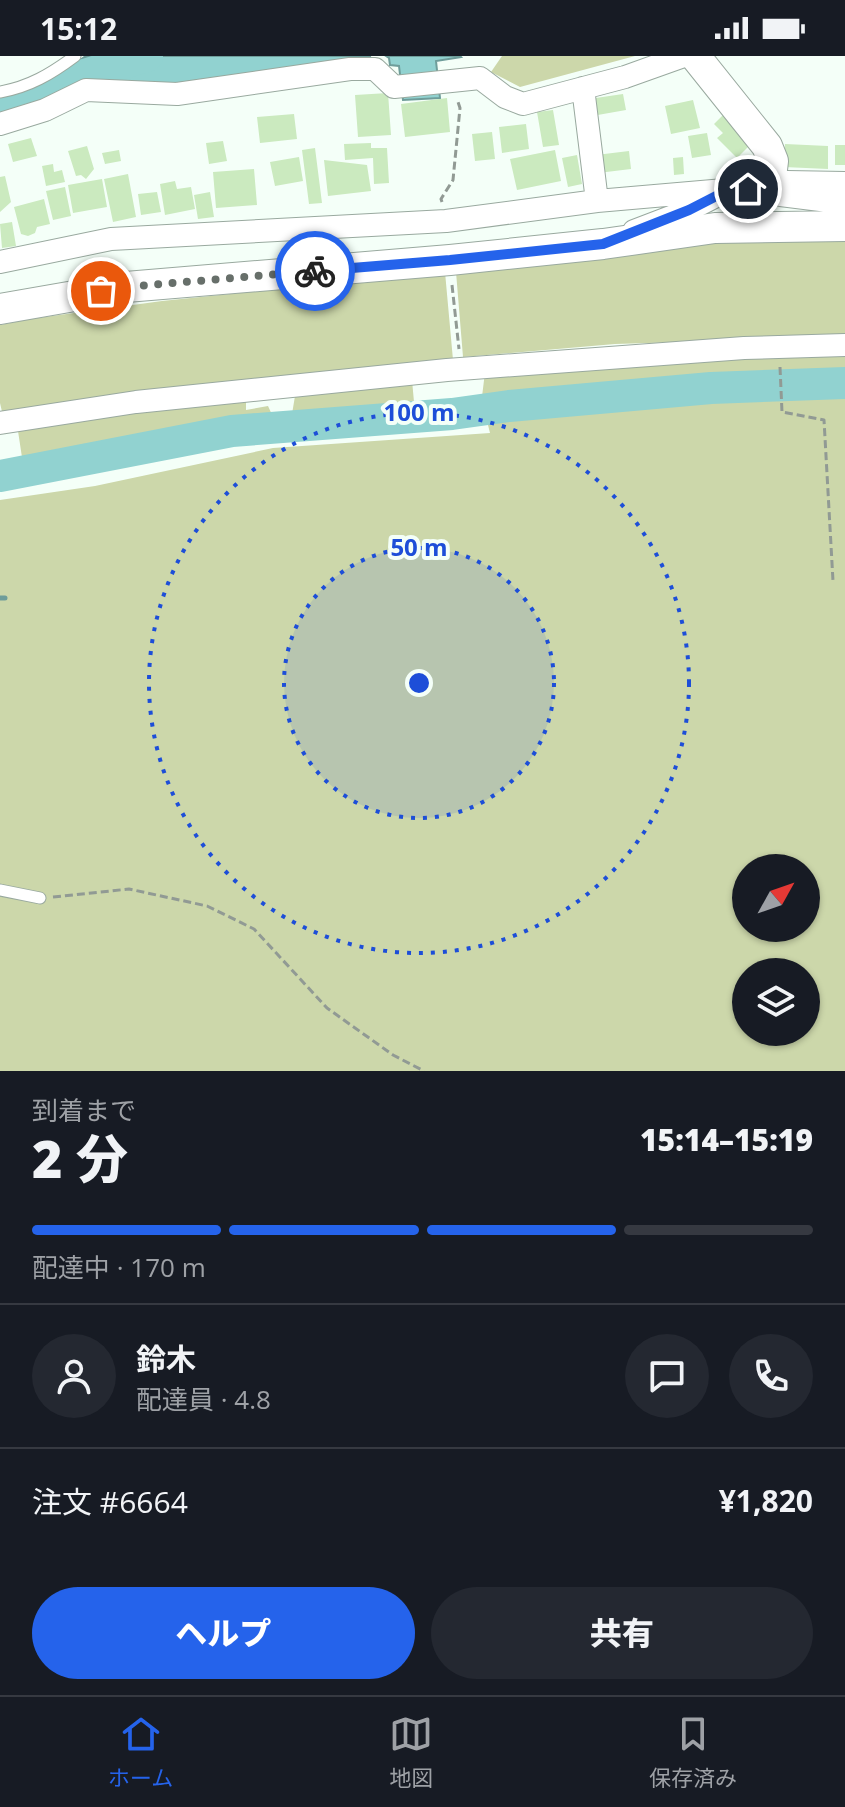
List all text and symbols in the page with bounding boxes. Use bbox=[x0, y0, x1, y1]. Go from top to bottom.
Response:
text: 15:12 bbox=[40, 8, 117, 49]
pin bbox=[714, 155, 782, 223]
icon: home bbox=[726, 167, 770, 211]
courier bbox=[275, 231, 355, 311]
icon: bike bbox=[293, 249, 337, 293]
pin bbox=[67, 257, 135, 325]
icon: bag bbox=[79, 269, 123, 313]
text: 100 m bbox=[384, 395, 454, 428]
text: 50 m bbox=[390, 530, 448, 563]
centre of rings bbox=[405, 669, 433, 697]
north arrow bbox=[732, 854, 820, 942]
map controls bbox=[732, 854, 820, 1046]
button: layers bbox=[732, 958, 820, 1046]
text: 到着まで bbox=[32, 1092, 136, 1128]
text: 15:14–15:19 bbox=[640, 1119, 813, 1160]
text: 2 分 bbox=[32, 1122, 128, 1193]
text: 配達中 · 170 m bbox=[32, 1249, 206, 1285]
button: person bbox=[32, 1334, 116, 1418]
button: chat bbox=[625, 1334, 709, 1418]
button: phone bbox=[729, 1334, 813, 1418]
text: 鈴木 bbox=[136, 1338, 196, 1379]
text: 配達員 · 4.8 bbox=[136, 1381, 271, 1417]
text: ¥1,820 bbox=[719, 1480, 813, 1521]
text: 注文 #6664 bbox=[32, 1481, 188, 1522]
button: ヘルプ bbox=[32, 1587, 415, 1679]
button: 共有 bbox=[431, 1587, 813, 1679]
tab: ホーム bbox=[108, 1712, 173, 1792]
tab: 地図 bbox=[389, 1712, 433, 1792]
tab: 保存済み bbox=[649, 1712, 737, 1792]

